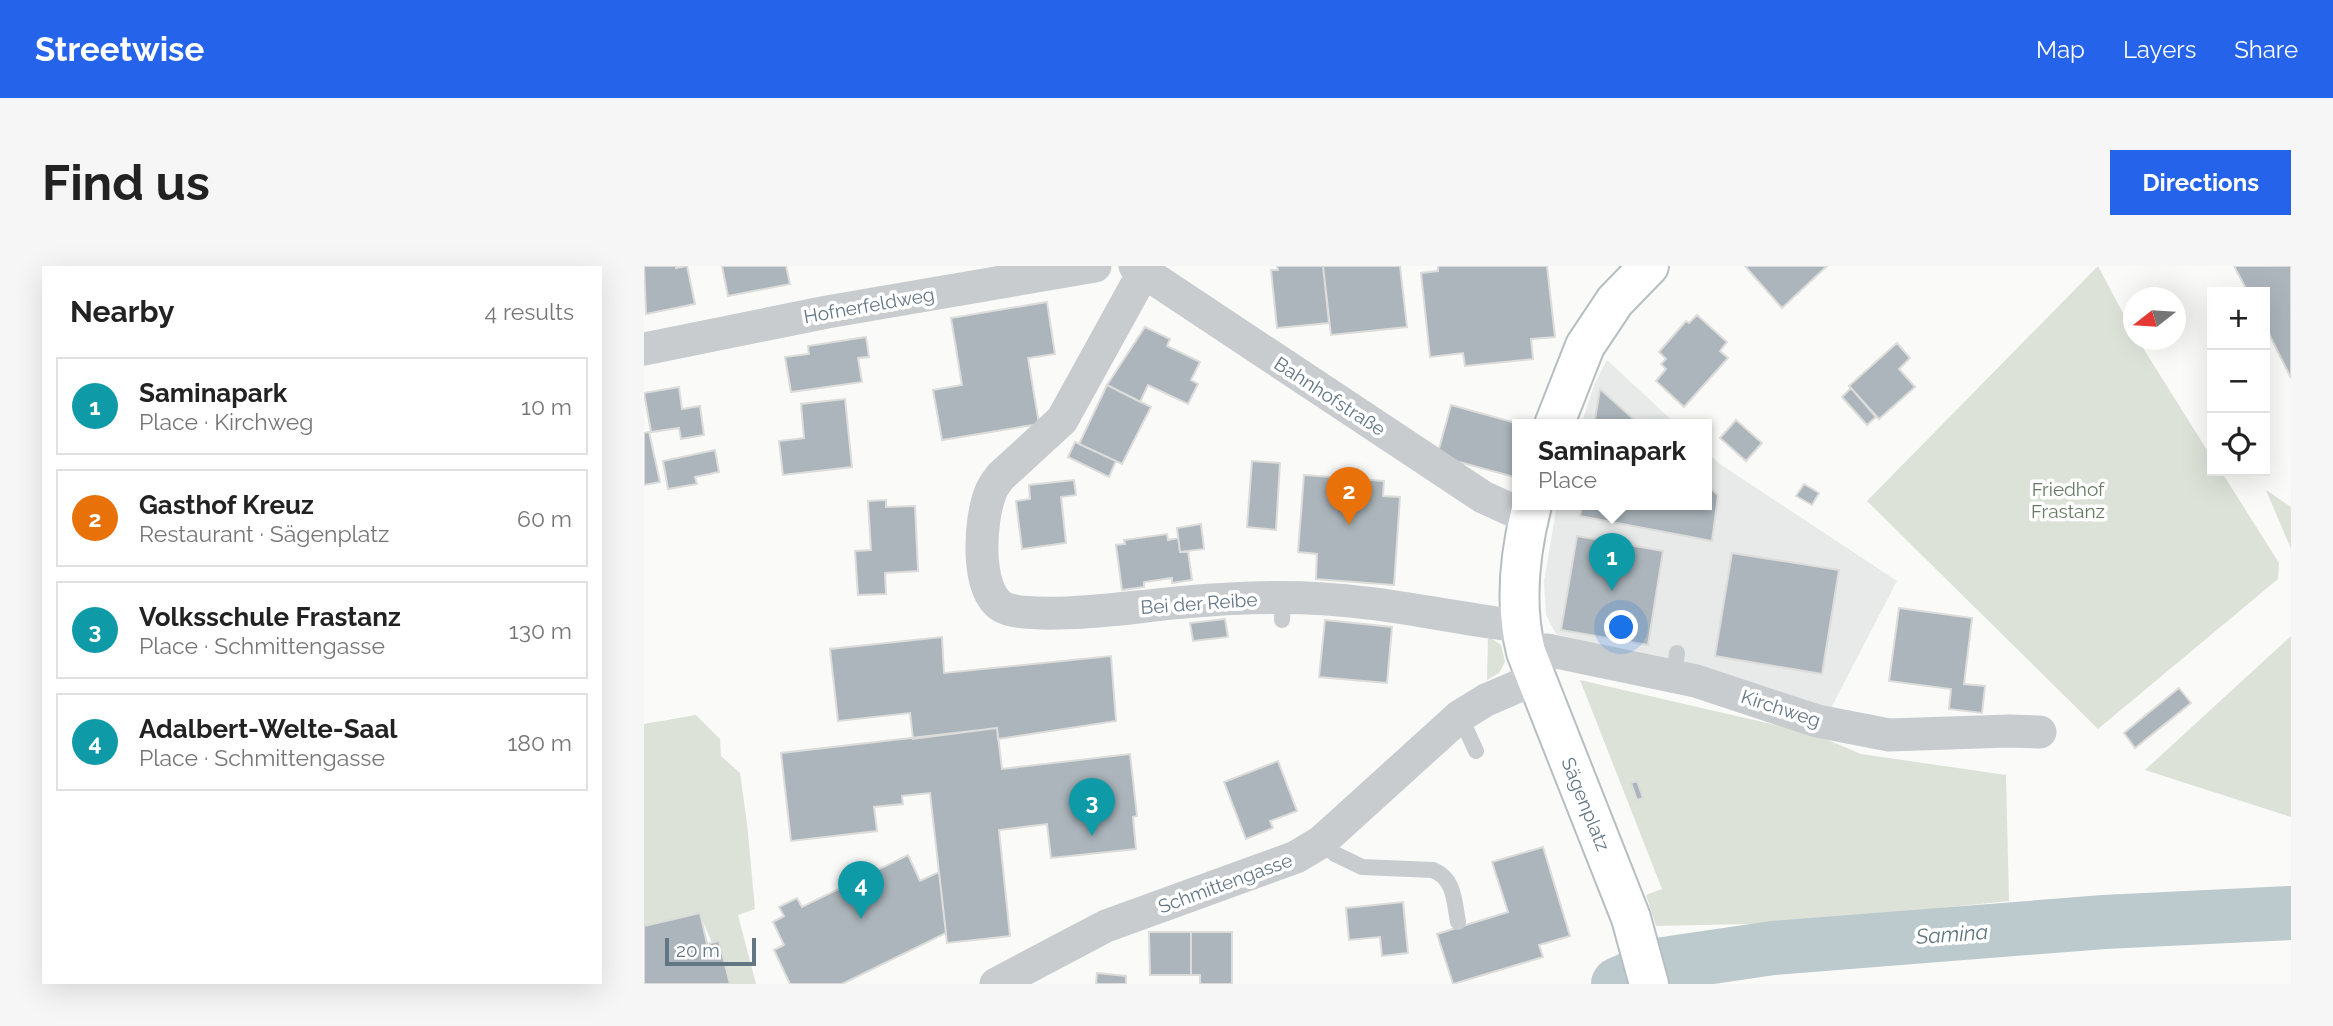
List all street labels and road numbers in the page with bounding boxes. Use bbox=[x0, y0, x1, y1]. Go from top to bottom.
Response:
street label: Hofnerfeldweg bbox=[802, 283, 936, 327]
street label: Bahnhofstraße bbox=[1270, 352, 1390, 440]
street label: Bei der Reibe bbox=[1140, 588, 1258, 618]
street label: Kirchweg bbox=[1739, 685, 1823, 731]
street label: Sägenplatz bbox=[1557, 754, 1615, 854]
street label: Schmittengasse bbox=[1155, 849, 1295, 917]

